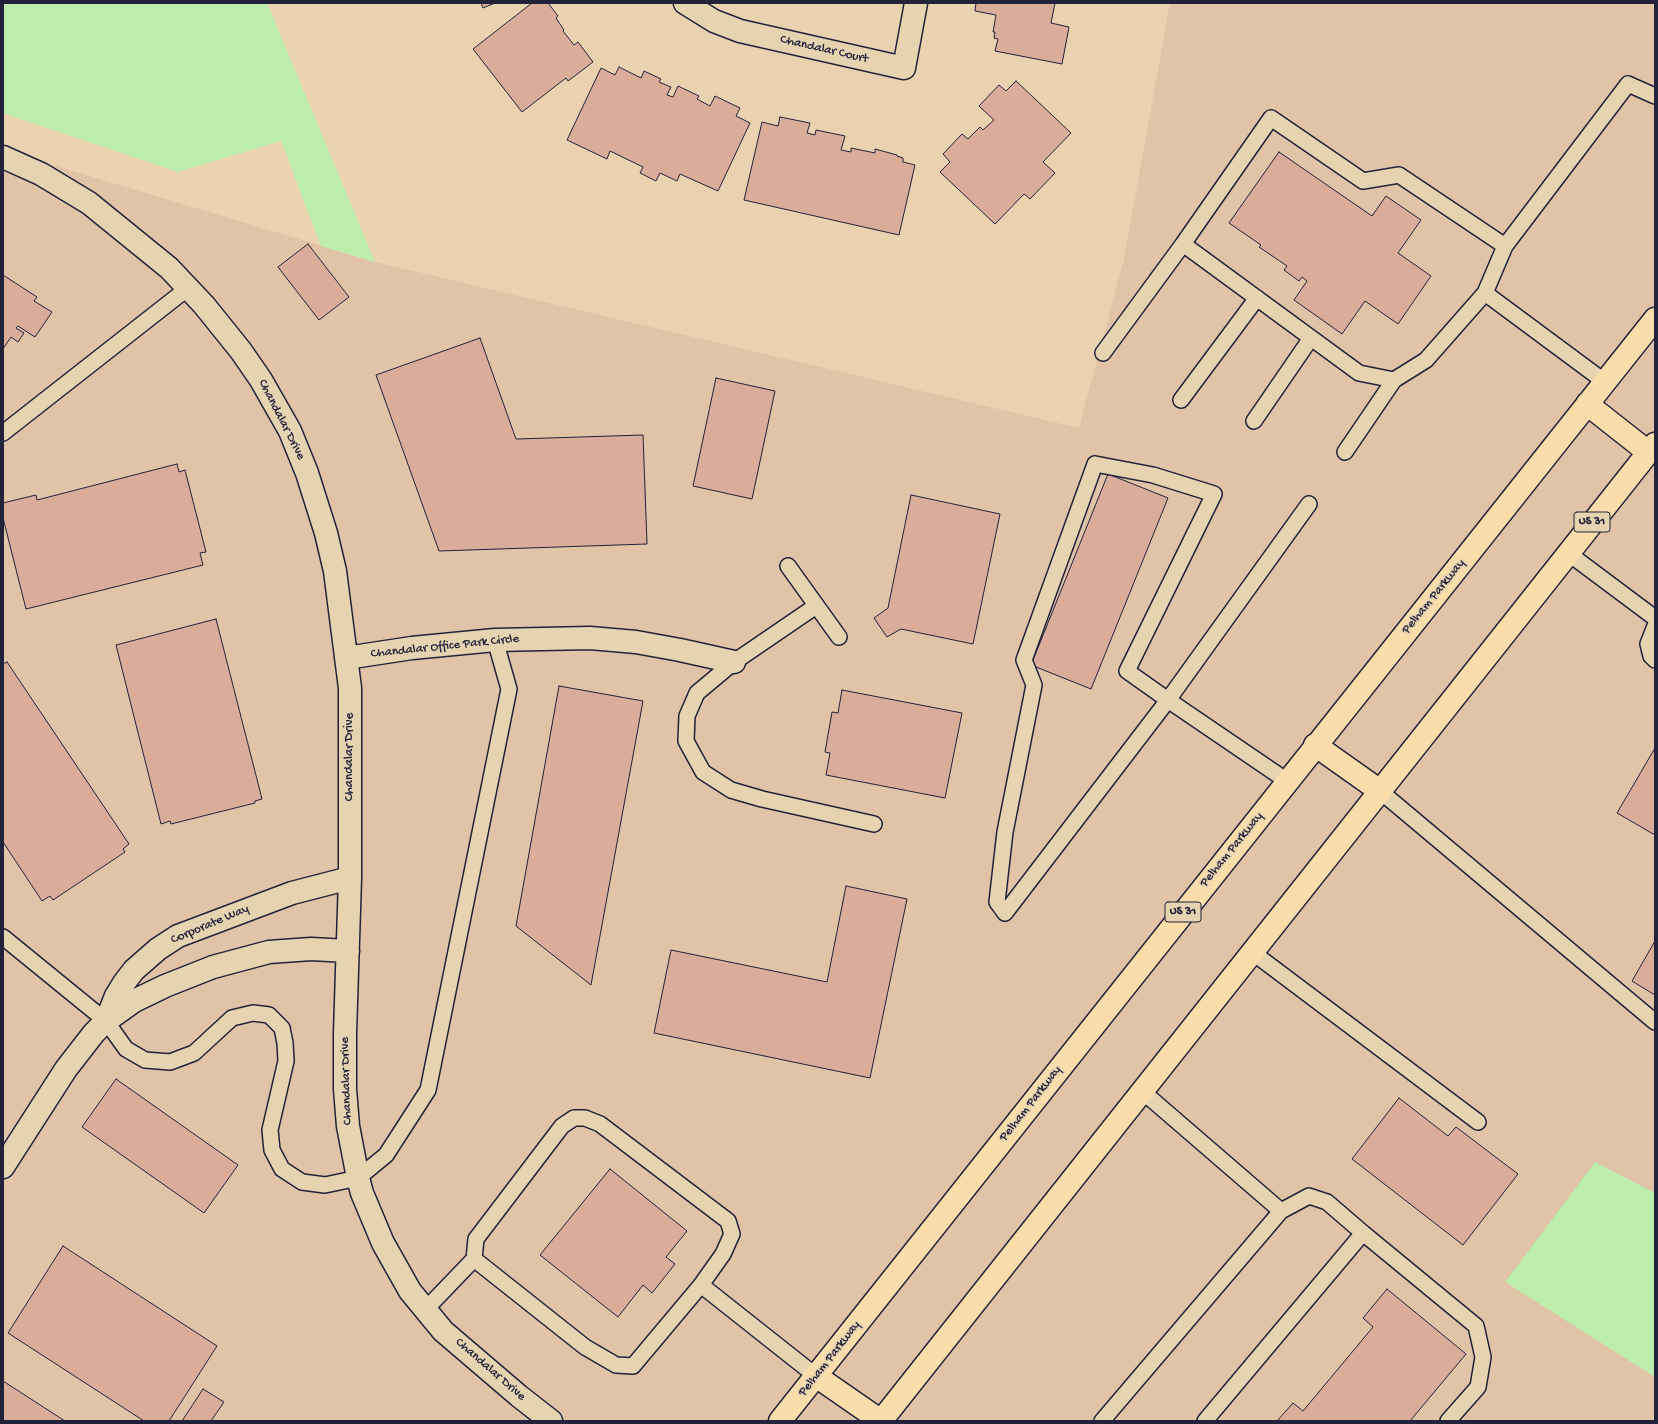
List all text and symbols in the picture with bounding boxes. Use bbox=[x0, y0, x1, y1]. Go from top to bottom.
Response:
street label: Chandalar Court bbox=[778, 32, 870, 68]
street label: Chandalar Drive bbox=[254, 377, 308, 463]
road number: US 31 bbox=[1574, 512, 1610, 532]
street label: Pelham Parkway bbox=[1399, 556, 1469, 638]
street label: Chandalar Office Park Circle bbox=[370, 631, 520, 663]
street label: Chandalar Drive bbox=[342, 713, 358, 801]
street label: Pelham Parkway bbox=[1197, 809, 1267, 891]
street label: Corporate Way bbox=[169, 902, 251, 948]
road number: US 31 bbox=[1165, 902, 1201, 922]
street label: Chandalar Drive bbox=[338, 1037, 356, 1125]
street label: Pelham Parkway bbox=[997, 1063, 1065, 1145]
street label: Pelham Parkway bbox=[796, 1318, 864, 1400]
street label: Chandalar Drive bbox=[452, 1335, 528, 1405]

